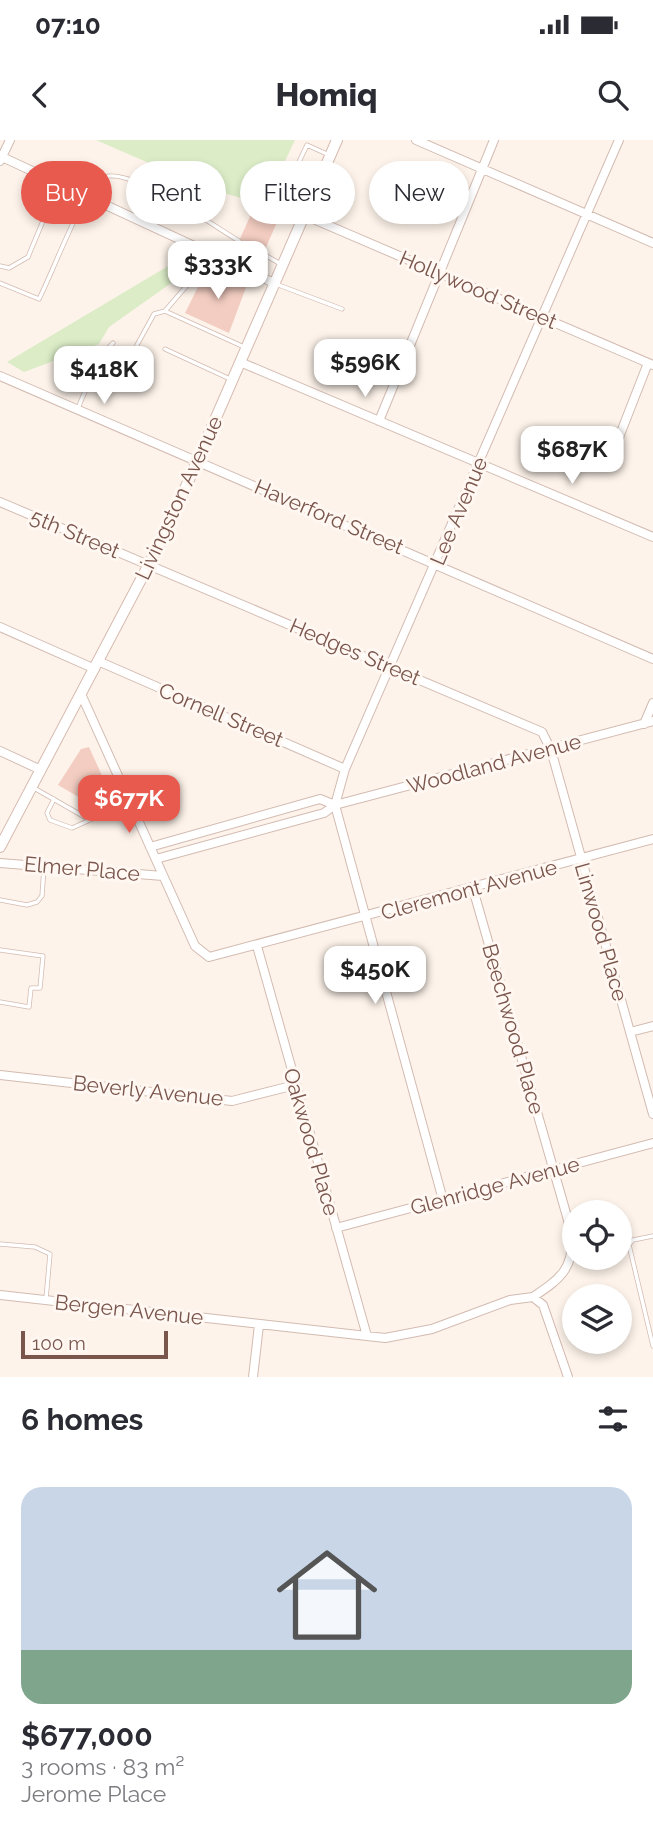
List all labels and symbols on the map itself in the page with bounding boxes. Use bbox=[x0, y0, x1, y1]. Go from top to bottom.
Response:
pin: $333K bbox=[169, 242, 267, 301]
street label: Hollywood Street bbox=[396, 245, 561, 334]
pin: $596K bbox=[316, 340, 414, 399]
pin: $418K bbox=[55, 346, 153, 406]
street label: Livingston Avenue bbox=[130, 412, 227, 584]
pin: $687K bbox=[523, 426, 621, 486]
street label: Lee Avenue bbox=[425, 453, 493, 569]
street label: Haverford Street bbox=[251, 474, 408, 559]
street label: 5th Street bbox=[27, 504, 123, 563]
street label: Hedges Street bbox=[286, 613, 424, 690]
street label: Cornell Street bbox=[155, 677, 287, 752]
street label: Woodland Avenue bbox=[404, 728, 584, 799]
pin: $677K bbox=[80, 776, 178, 835]
street label: Elmer Place bbox=[23, 851, 141, 886]
street label: Cleremont Avenue bbox=[378, 854, 560, 925]
street label: Linwood Place bbox=[570, 860, 633, 1004]
street label: Beechwood Place bbox=[477, 941, 550, 1117]
pin: $450K bbox=[326, 946, 424, 1006]
street label: Oakwood Place bbox=[278, 1065, 344, 1219]
street label: Beverly Avenue bbox=[72, 1070, 224, 1111]
street label: Glenridge Avenue bbox=[408, 1151, 582, 1220]
street label: Bergen Avenue bbox=[53, 1289, 205, 1330]
scale bar bbox=[21, 1328, 168, 1360]

